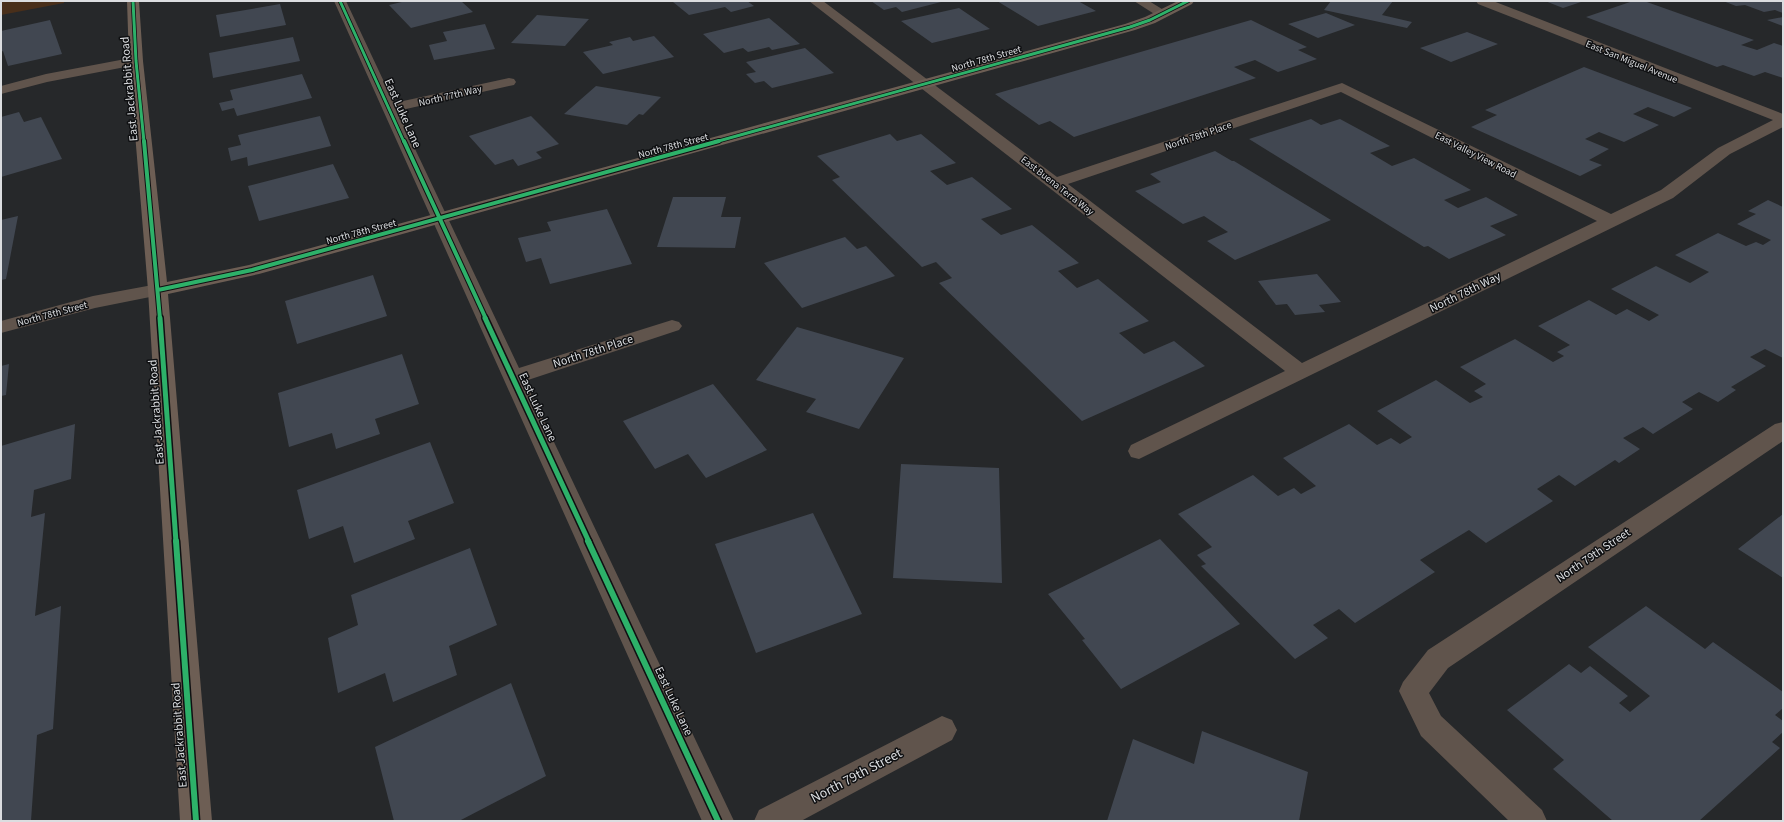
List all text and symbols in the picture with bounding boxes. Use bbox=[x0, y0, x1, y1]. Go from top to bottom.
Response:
street label: East Jackrabbit Road bbox=[116, 36, 143, 142]
street label: East San Miguel Avenue bbox=[1584, 37, 1680, 87]
street label: North 78th Street bbox=[950, 42, 1023, 76]
street label: East Luke Lane bbox=[380, 76, 425, 151]
street label: North 77th Way bbox=[417, 82, 483, 110]
street label: North 78th Place bbox=[1163, 118, 1233, 154]
street label: East Valley View Road bbox=[1432, 128, 1519, 181]
street label: North 78th Street bbox=[637, 130, 710, 162]
street label: East Buena Terra Way bbox=[1018, 153, 1097, 219]
street label: North 78th Street bbox=[325, 216, 398, 248]
street label: North 78th Way bbox=[1427, 268, 1504, 317]
street label: North 78th Street bbox=[16, 298, 89, 330]
street label: North 78th Place bbox=[551, 330, 635, 372]
street label: East Jackrabbit Road bbox=[144, 359, 169, 465]
street label: East Luke Lane bbox=[514, 370, 561, 445]
street label: North 79th Street bbox=[1553, 524, 1634, 587]
street label: East Luke Lane bbox=[650, 664, 697, 739]
street label: East Jackrabbit Road bbox=[167, 682, 192, 788]
street label: North 79th Street bbox=[807, 743, 906, 808]

